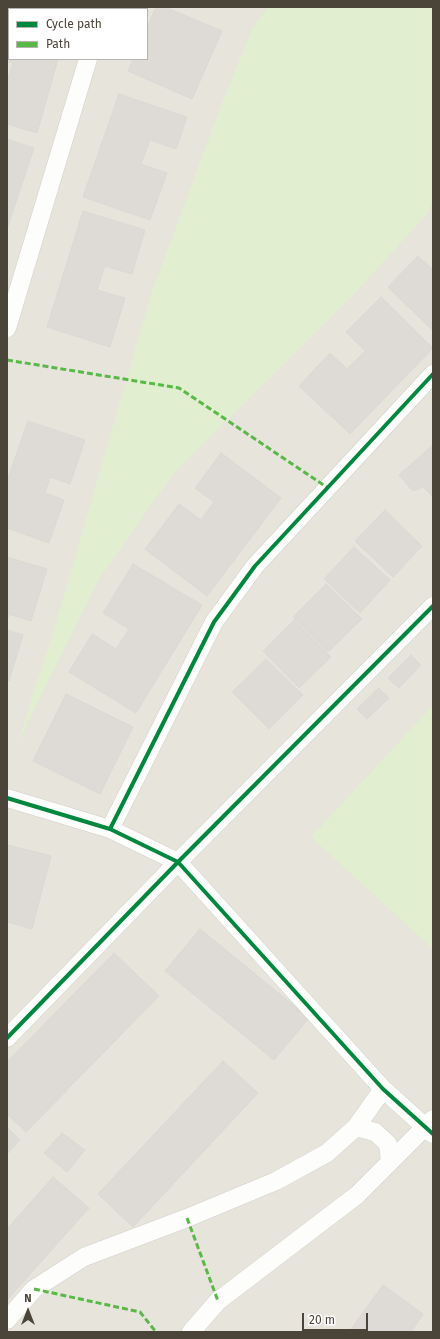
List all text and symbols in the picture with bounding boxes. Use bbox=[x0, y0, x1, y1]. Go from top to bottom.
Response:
legend bbox=[8, 8, 148, 60]
text: Cycle path bbox=[46, 17, 102, 31]
text: Path bbox=[46, 37, 70, 51]
north arrow bbox=[8, 1291, 48, 1331]
text: N bbox=[24, 1292, 32, 1305]
scale bar bbox=[304, 1305, 370, 1331]
text: 20 m bbox=[309, 1313, 335, 1327]

